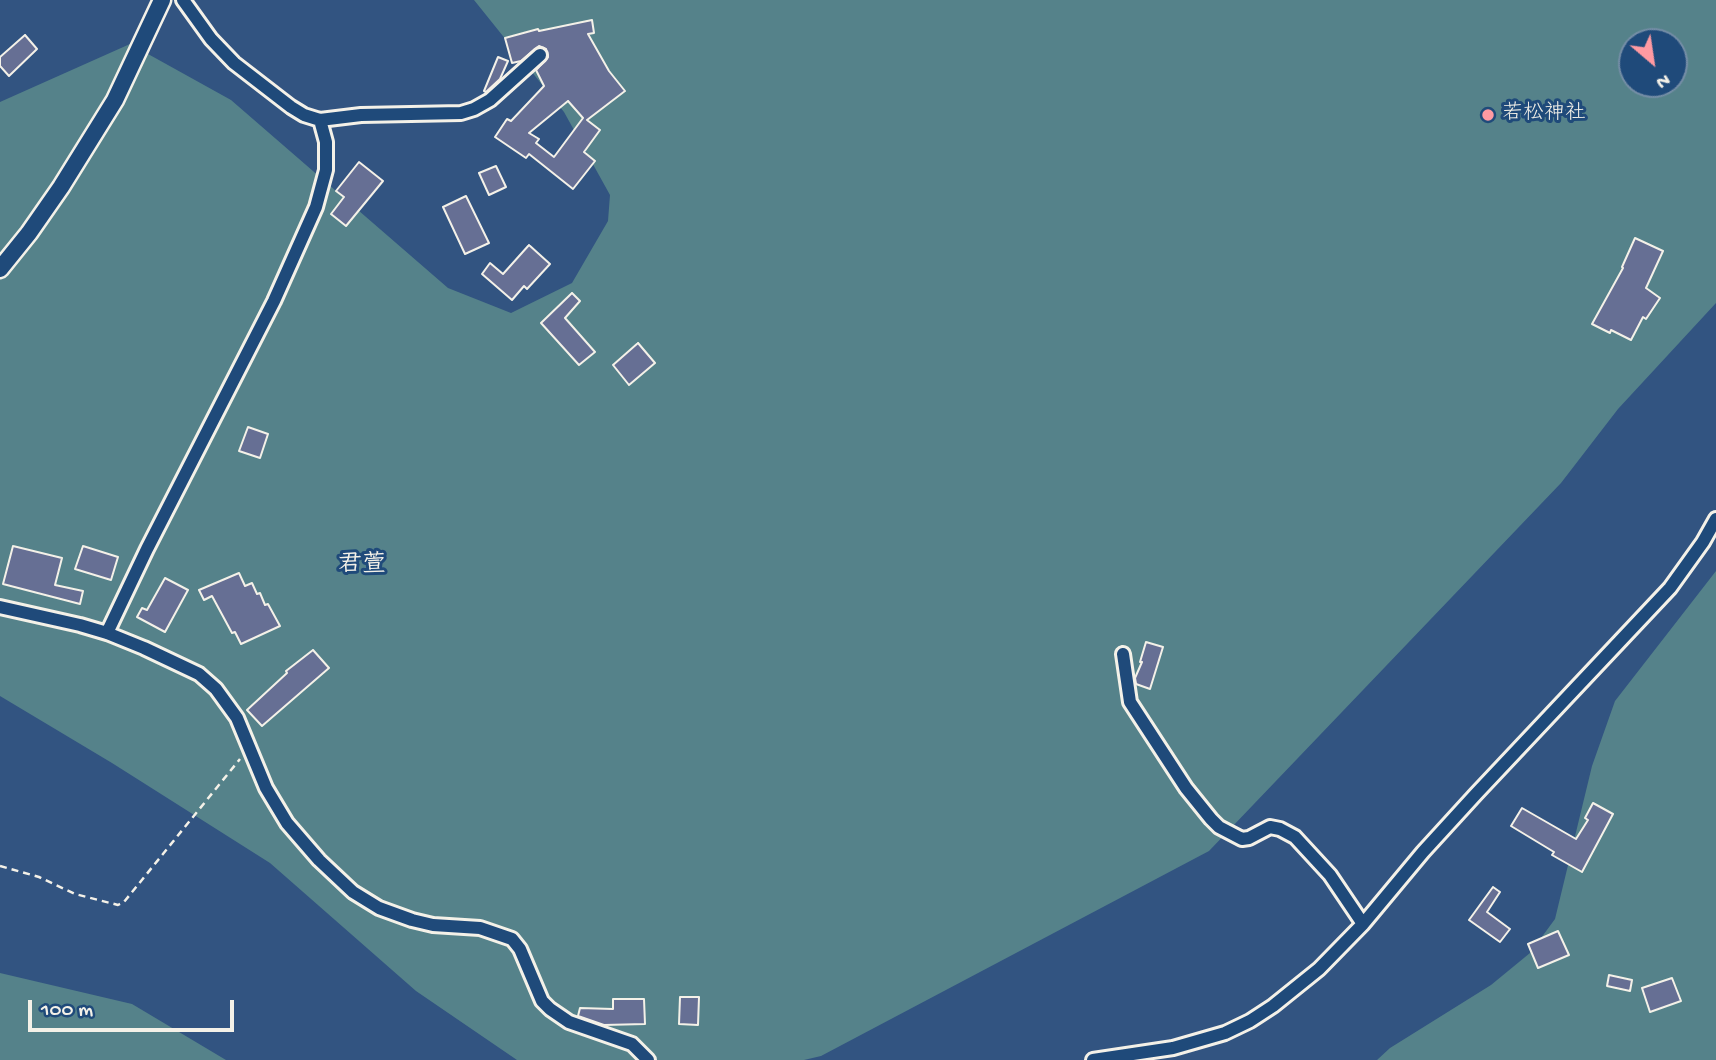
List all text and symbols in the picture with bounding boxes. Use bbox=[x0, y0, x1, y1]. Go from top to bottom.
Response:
north arrow bbox=[1618, 28, 1688, 98]
text: N bbox=[1651, 67, 1673, 93]
place label: 若松神社 bbox=[1502, 102, 1586, 128]
marker: 若松神社 bbox=[1480, 107, 1496, 123]
district label: 君萱 bbox=[338, 552, 386, 580]
scale bar bbox=[32, 986, 238, 1030]
text: 100 m bbox=[41, 999, 93, 1024]

